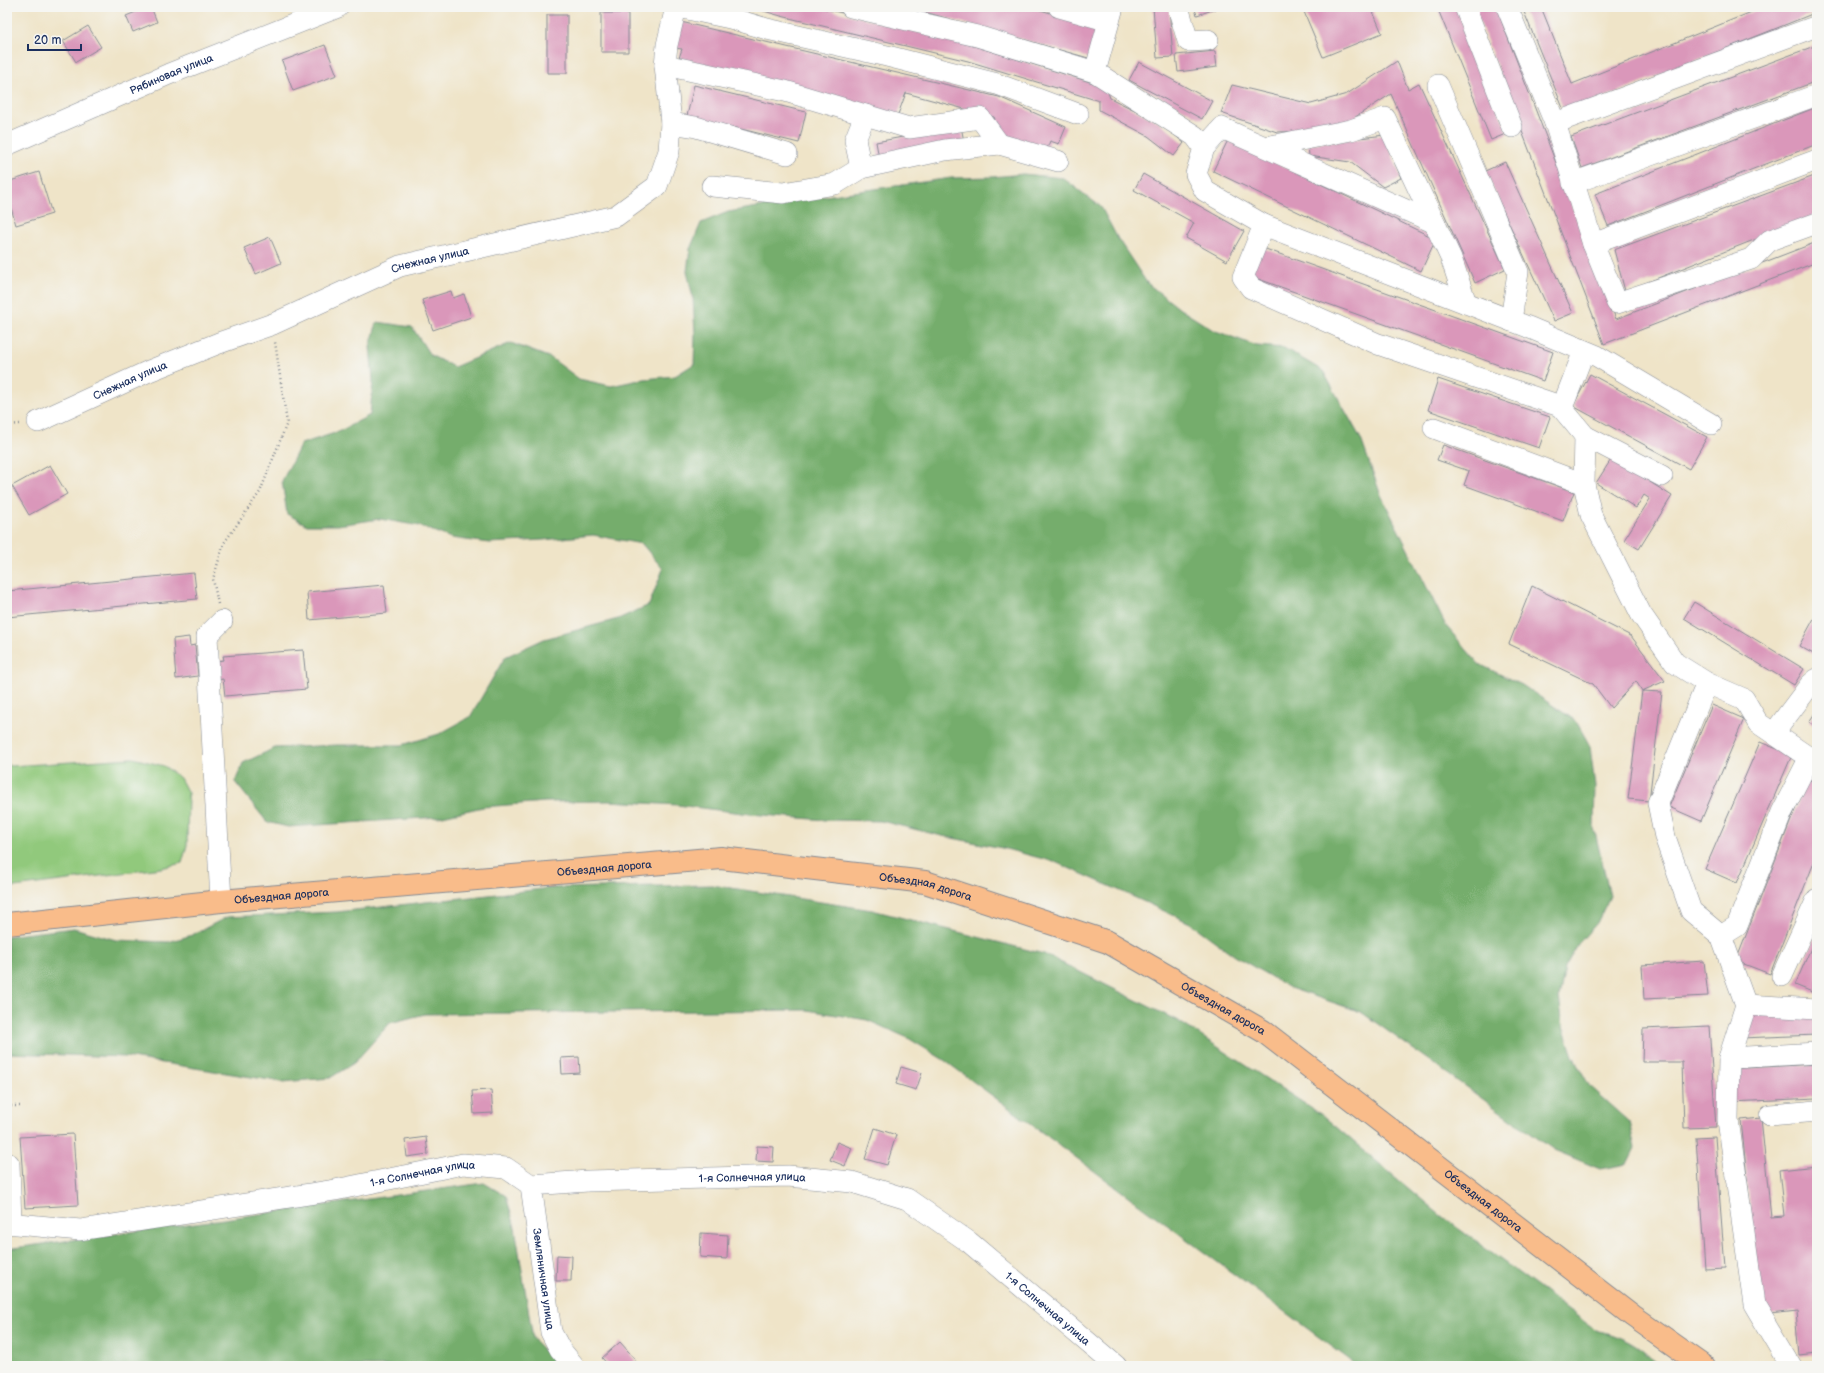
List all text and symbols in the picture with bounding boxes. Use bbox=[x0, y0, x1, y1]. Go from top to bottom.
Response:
scale bar bbox=[28, 26, 81, 52]
text: 20 m bbox=[34, 33, 61, 48]
street label: Рябиновая улица bbox=[128, 51, 215, 97]
street label: Снежная улица bbox=[389, 244, 471, 276]
street label: Снежная улица bbox=[91, 358, 169, 402]
street label: Объездная дорога bbox=[556, 857, 653, 879]
street label: Объездная дорога bbox=[879, 870, 974, 904]
street label: Объездная дорога bbox=[234, 885, 330, 906]
street label: Объездная дорога bbox=[1179, 979, 1268, 1038]
street label: 1-я Солнечная улица bbox=[369, 1157, 477, 1189]
street label: Объездная дорога bbox=[1442, 1167, 1525, 1235]
street label: 1-я Солнечная улица bbox=[699, 1169, 807, 1185]
street label: Земляничная улица bbox=[530, 1227, 557, 1331]
street label: 1-я Солнечная улица bbox=[1003, 1269, 1093, 1348]

